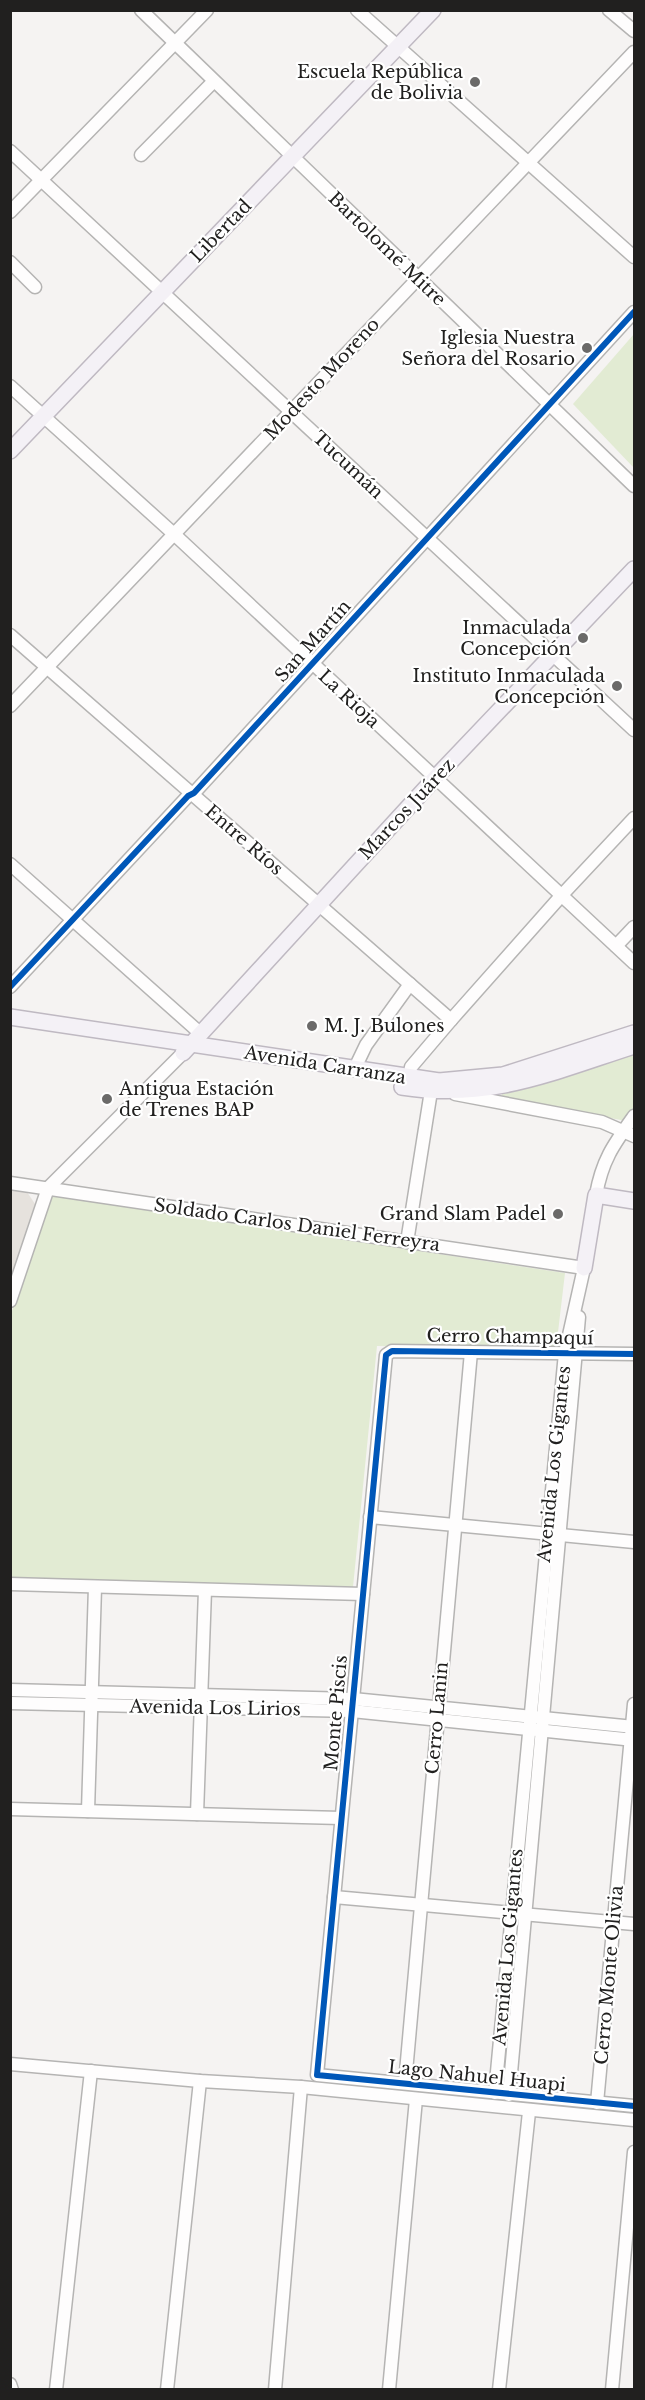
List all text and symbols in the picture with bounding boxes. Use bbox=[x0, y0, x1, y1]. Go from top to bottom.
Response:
place label: Escuela República de Bolivia bbox=[297, 61, 463, 104]
marker: Escuela República de Bolivia bbox=[468, 75, 482, 89]
street label: Bartolomé Mitre bbox=[324, 187, 450, 311]
street label: Libertad bbox=[186, 195, 256, 267]
street label: Modesto Moreno bbox=[260, 313, 384, 445]
place label: Iglesia Nuestra Señora del Rosario bbox=[401, 327, 575, 370]
marker: Iglesia Nuestra Señora del Rosario bbox=[580, 341, 594, 355]
street label: Tucumán bbox=[308, 427, 388, 503]
street label: San Martín bbox=[270, 595, 356, 687]
place label: Inmaculada Concepción bbox=[460, 617, 571, 660]
marker: Inmaculada Concepción bbox=[576, 631, 590, 645]
street label: La Rioja bbox=[314, 665, 384, 733]
place label: Instituto Inmaculada Concepción bbox=[413, 665, 605, 708]
marker: Instituto Inmaculada Concepción bbox=[610, 679, 624, 693]
street label: Marcos Juárez bbox=[355, 754, 459, 864]
street label: Entre Ríos bbox=[200, 800, 288, 880]
place label: M. J. Bulones bbox=[324, 1015, 445, 1037]
marker: M. J. Bulones bbox=[305, 1019, 319, 1033]
street label: Avenida Carranza bbox=[242, 1041, 407, 1089]
place label: Antigua Estación de Trenes BAP bbox=[118, 1078, 274, 1121]
marker: Antigua Estación de Trenes BAP bbox=[100, 1092, 114, 1106]
street label: Soldado Carlos Daniel Ferreyra bbox=[152, 1194, 442, 1256]
place label: Grand Slam Padel bbox=[380, 1203, 546, 1225]
marker: Grand Slam Padel bbox=[551, 1207, 565, 1221]
street label: Cerro Champaquí bbox=[426, 1325, 594, 1349]
street label: Avenida Los Gigantes bbox=[533, 1364, 575, 1565]
street label: Monte Piscis bbox=[320, 1654, 352, 1772]
street label: Cerro Lanin bbox=[421, 1661, 453, 1775]
street label: Avenida Los Lirios bbox=[128, 1695, 301, 1720]
street label: Avenida Los Gigantes bbox=[488, 1847, 528, 2048]
street label: Cerro Monte Olivia bbox=[590, 1884, 628, 2066]
street label: Lago Nahuel Huapi bbox=[387, 2056, 567, 2096]

